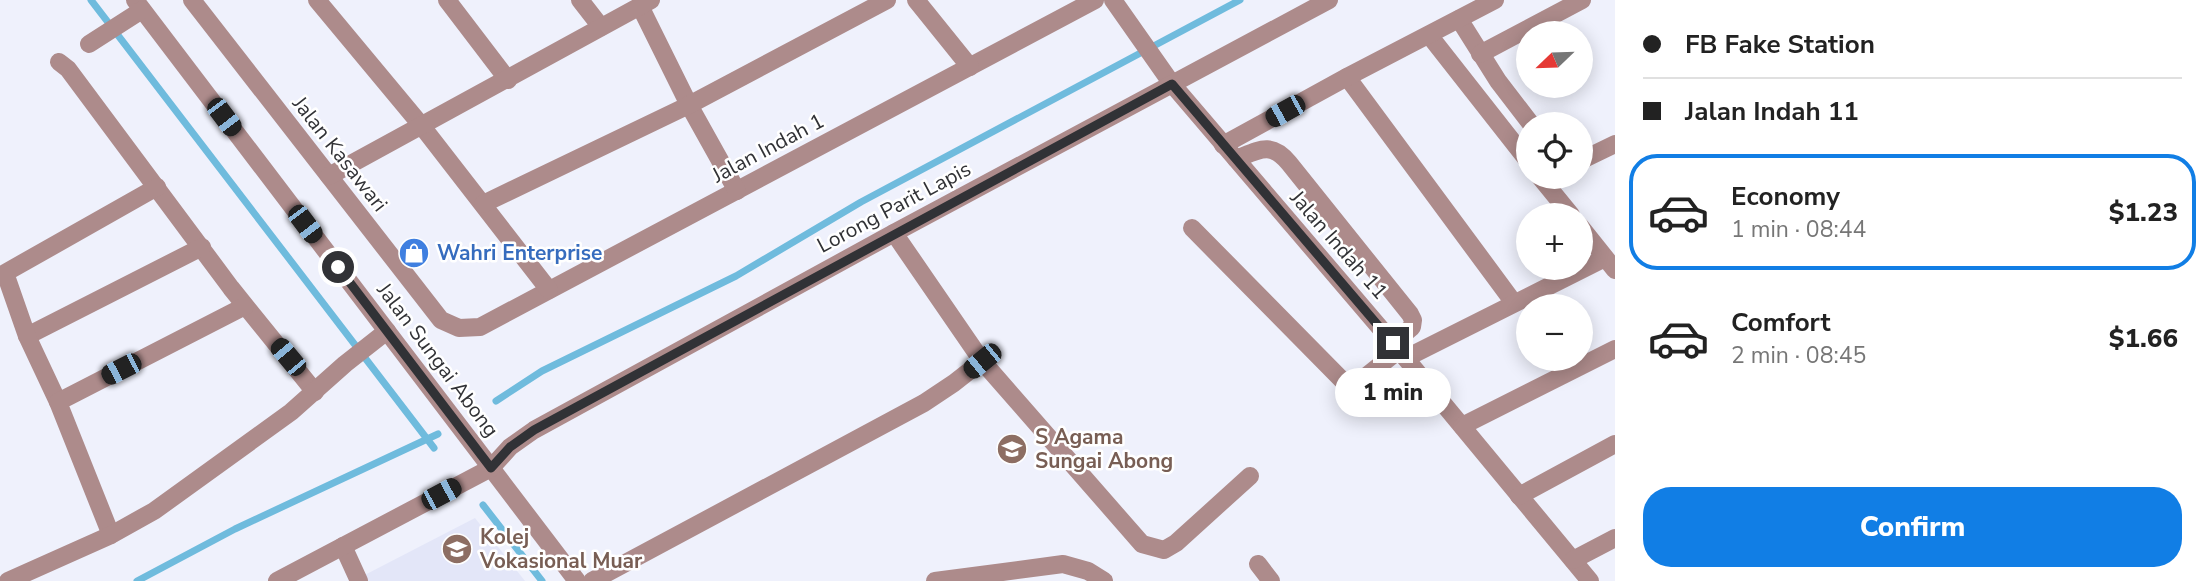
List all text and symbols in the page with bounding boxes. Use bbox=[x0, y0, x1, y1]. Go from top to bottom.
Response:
north arrow bbox=[1516, 21, 1592, 98]
map controls bbox=[1516, 21, 1593, 371]
text: FB Fake Station bbox=[1685, 27, 1875, 62]
street label: Jalan Kasawari bbox=[286, 90, 394, 217]
car bbox=[1262, 92, 1309, 130]
car bbox=[203, 94, 246, 140]
text: Jalan Indah 11 bbox=[1685, 94, 1859, 129]
street label: Jalan Indah 1 bbox=[706, 107, 829, 190]
button: locate bbox=[1516, 112, 1593, 189]
street label: Lorong Parit Lapis bbox=[812, 155, 976, 259]
text: Economy bbox=[1731, 179, 1840, 214]
icon: car bbox=[1647, 181, 1710, 244]
street label: Jalan Indah 11 bbox=[1283, 184, 1394, 305]
text: $1.23 bbox=[2109, 195, 2178, 230]
car bbox=[284, 201, 327, 247]
button: + bbox=[1516, 203, 1593, 280]
text: 1 min · 08:44 bbox=[1731, 214, 1866, 245]
shop icon: Wahri Enterprise bbox=[397, 236, 431, 270]
place label: Wahri Enterprise bbox=[437, 239, 602, 267]
route start bbox=[322, 251, 354, 283]
street label: Jalan Sungai Abong bbox=[370, 276, 505, 443]
button: − bbox=[1516, 294, 1593, 371]
text: Comfort bbox=[1731, 305, 1831, 340]
icon: car bbox=[1647, 307, 1710, 370]
text: $1.66 bbox=[2109, 321, 2178, 356]
route end bbox=[1377, 327, 1409, 359]
car bbox=[267, 334, 310, 380]
car bbox=[960, 340, 1005, 382]
text: 2 min · 08:45 bbox=[1731, 340, 1866, 371]
car bbox=[98, 350, 145, 388]
callout: 1 min bbox=[1335, 368, 1451, 416]
text: 1 min bbox=[1363, 377, 1423, 408]
place label: S Agama Sungai Abong bbox=[1035, 423, 1173, 475]
school or university icon: S Agama Sungai Abong bbox=[995, 432, 1029, 466]
car bbox=[418, 475, 465, 513]
button: Confirm bbox=[1643, 487, 2182, 567]
place label: Kolej Vokasional Muar bbox=[479, 523, 643, 575]
school or university icon: Kolej Vokasional Muar bbox=[440, 532, 474, 566]

